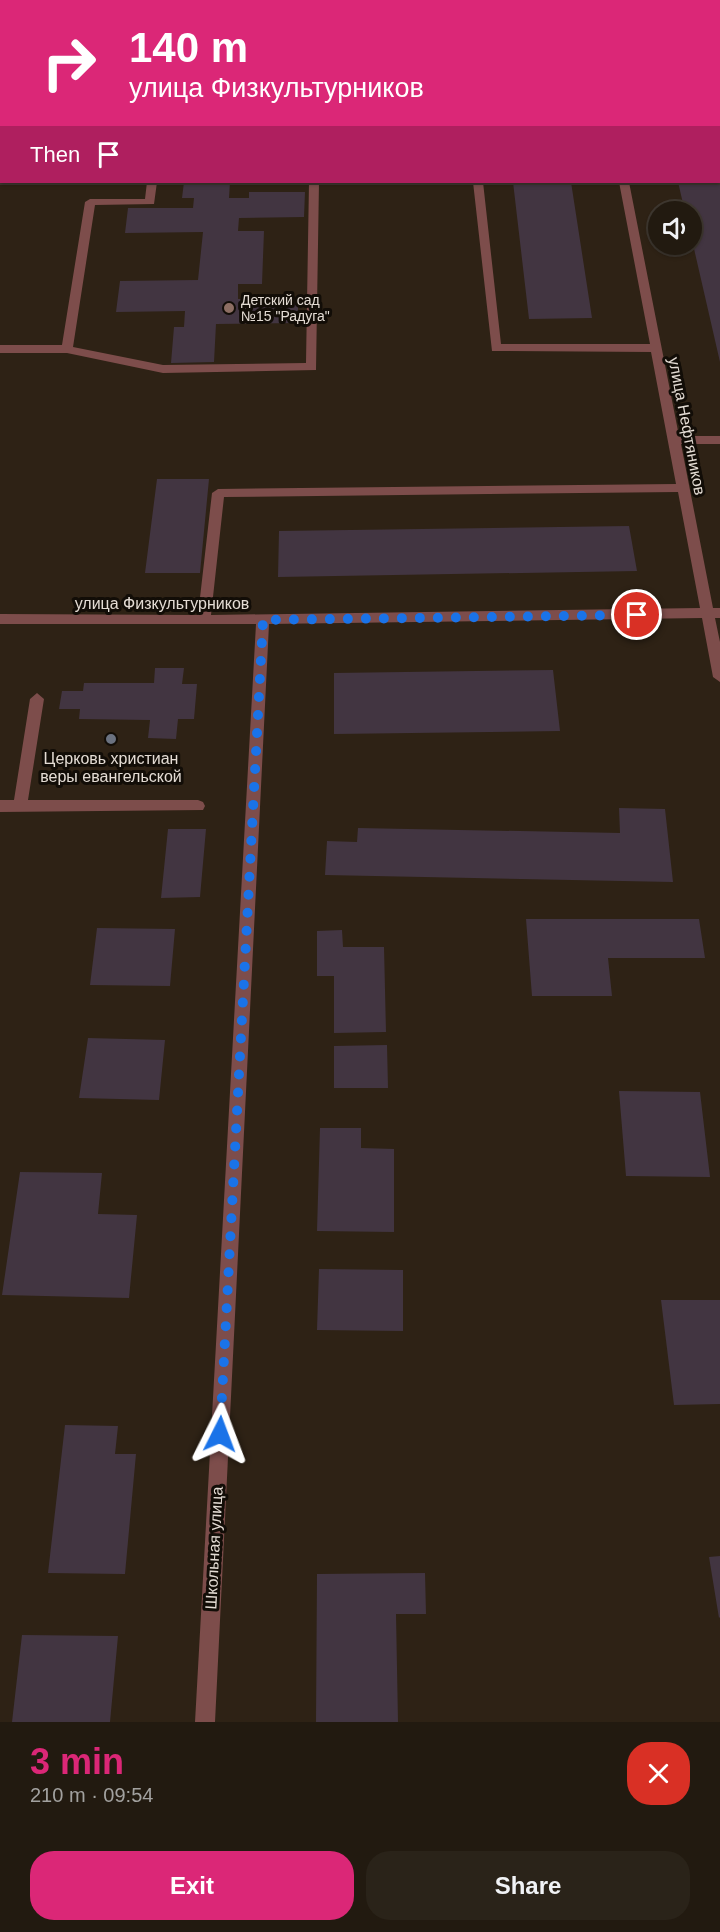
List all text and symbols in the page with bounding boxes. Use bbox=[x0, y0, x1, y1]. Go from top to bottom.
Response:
icon: right bbox=[30, 24, 108, 102]
text: 140 m bbox=[129, 24, 248, 71]
text: улица Физкультурников bbox=[129, 73, 424, 103]
icon: arrive bbox=[92, 138, 125, 171]
text: Then bbox=[30, 142, 80, 167]
map controls bbox=[648, 201, 702, 255]
button: sound bbox=[648, 201, 702, 255]
place label: Детский сад №15 "Радуга" bbox=[241, 292, 330, 324]
marker: Детский сад №15 "Радуга" bbox=[222, 301, 236, 315]
street label: улица Нефтяников bbox=[665, 356, 709, 496]
pin bbox=[611, 589, 662, 640]
street label: улица Физкультурников bbox=[75, 595, 249, 612]
icon: arrive bbox=[620, 598, 653, 631]
marker: Церковь христиан веры евангельской bbox=[104, 732, 118, 746]
place label: Церковь христиан веры евангельской bbox=[40, 750, 182, 785]
position arrow bbox=[188, 1402, 252, 1466]
street label: Школьная улица bbox=[202, 1486, 226, 1610]
text: 3 min bbox=[30, 1741, 124, 1782]
button: close bbox=[627, 1742, 690, 1805]
text: 210 m · 09:54 bbox=[30, 1784, 153, 1806]
button: Exit bbox=[30, 1851, 354, 1920]
button: Share bbox=[366, 1851, 690, 1920]

